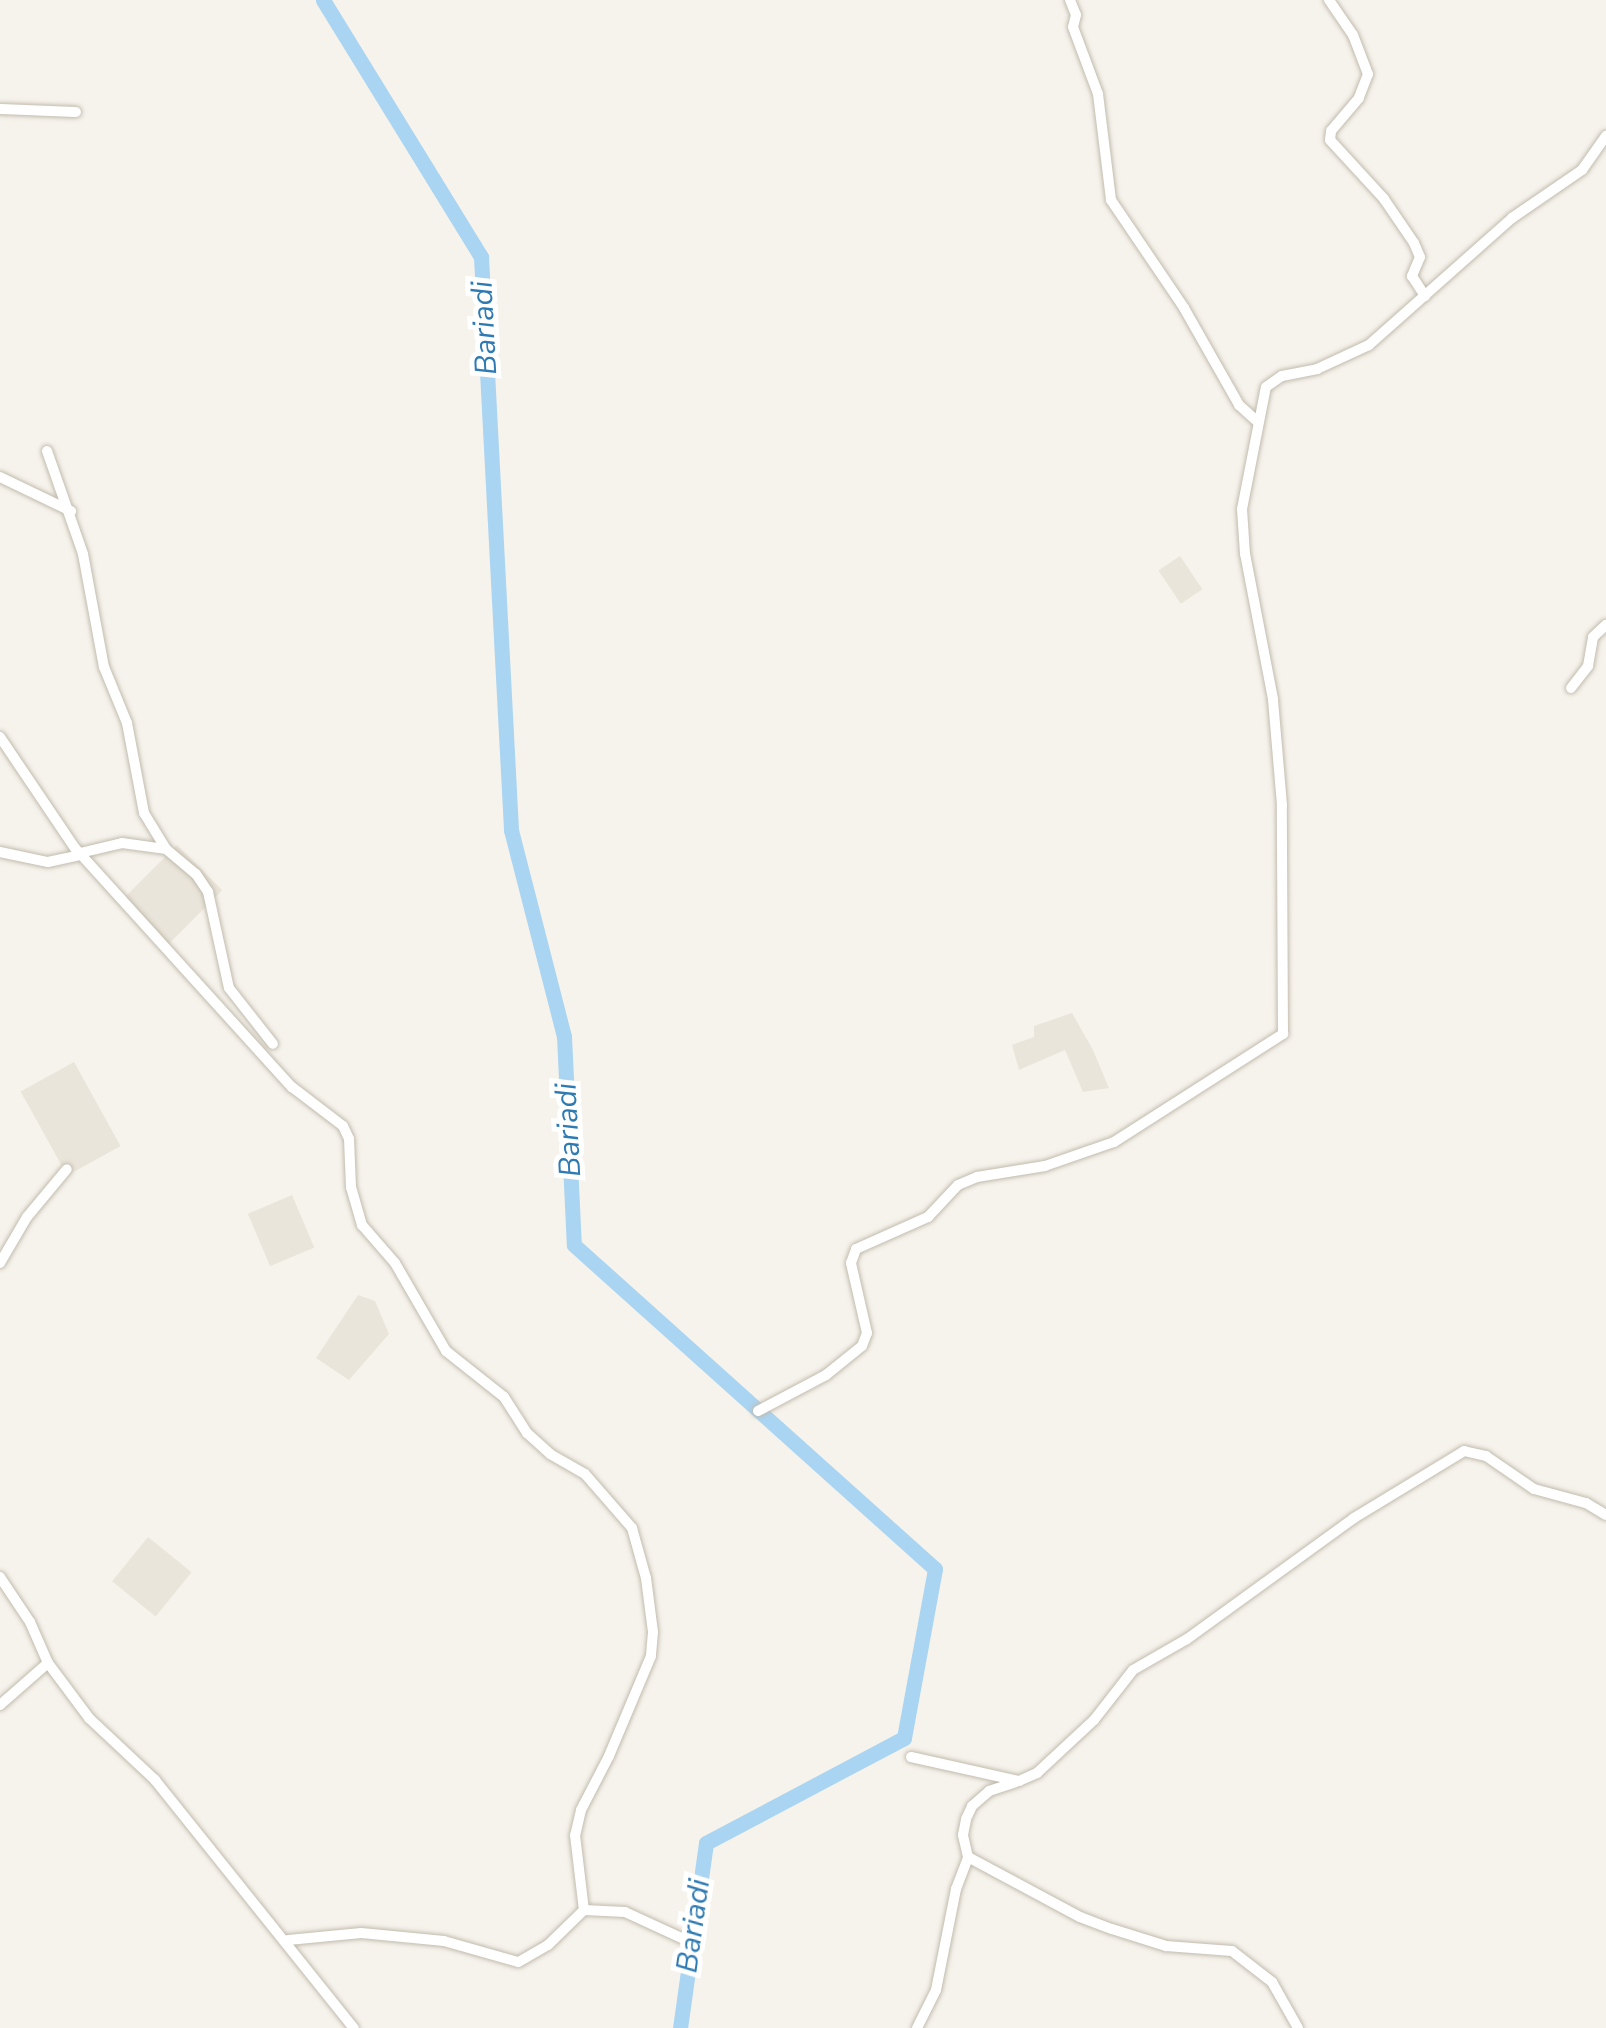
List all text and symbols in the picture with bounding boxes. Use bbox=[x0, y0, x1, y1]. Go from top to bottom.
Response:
water label: Bariadi bbox=[465, 280, 505, 376]
water label: Bariadi bbox=[549, 1082, 589, 1178]
water label: Bariadi bbox=[670, 1877, 718, 1975]

